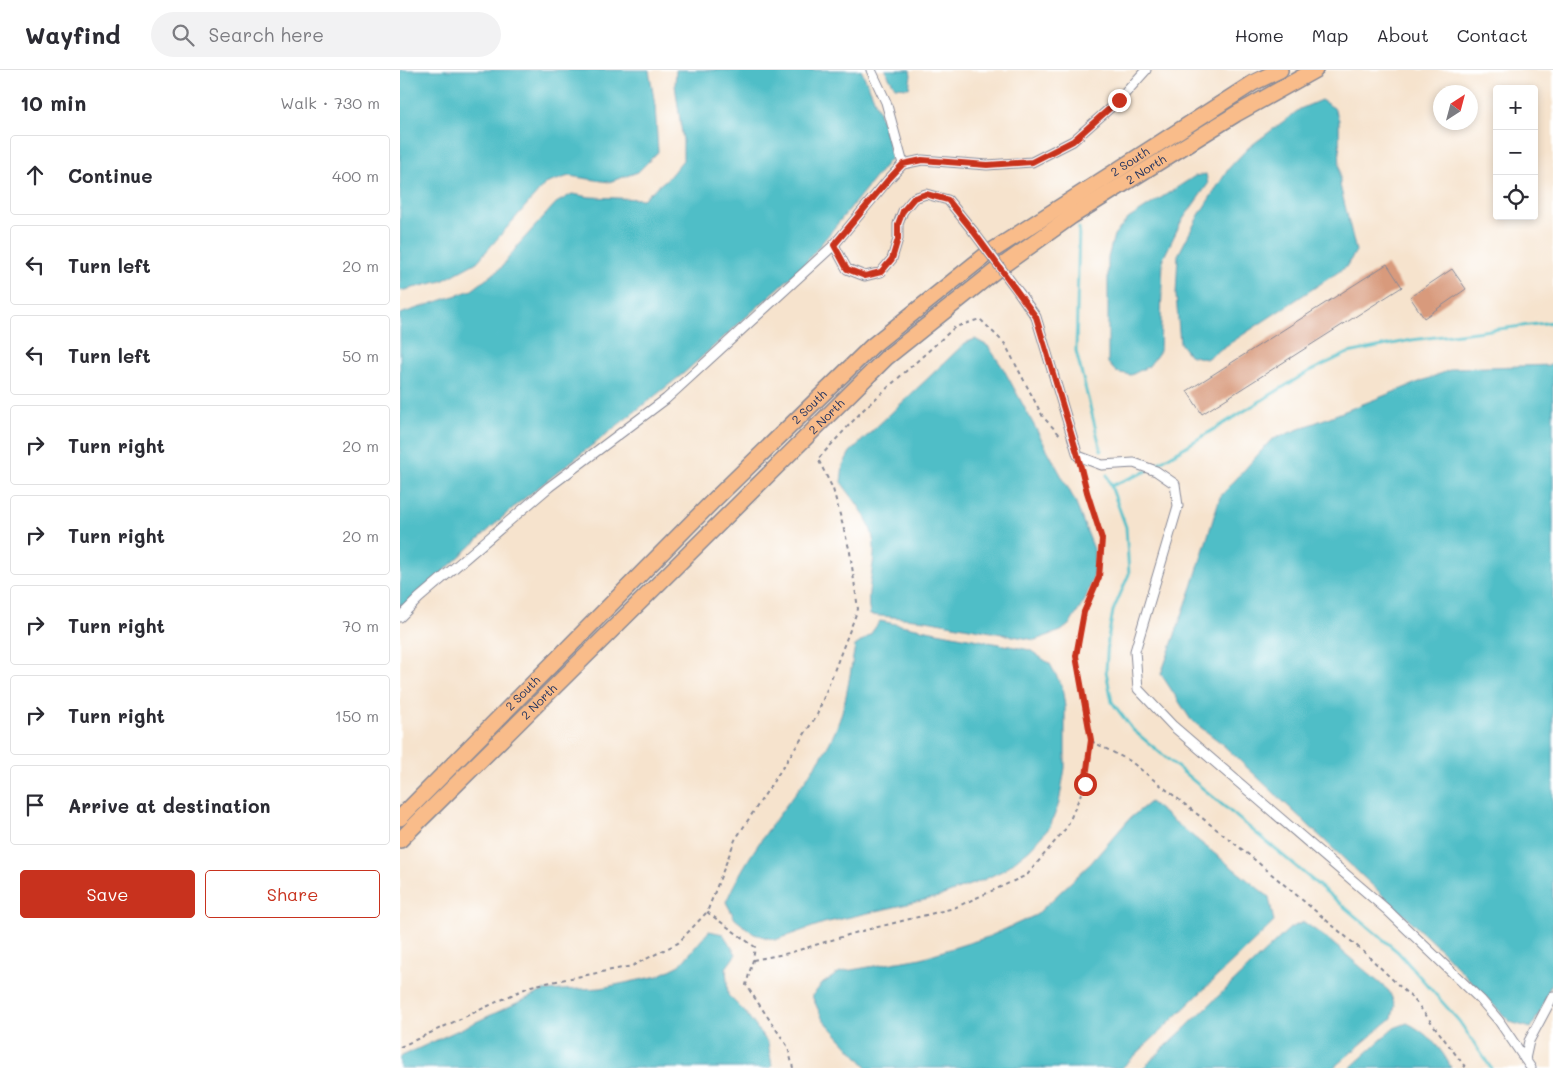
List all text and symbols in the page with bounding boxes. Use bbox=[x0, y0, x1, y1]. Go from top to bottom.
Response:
search box bbox=[151, 12, 501, 57]
text: Wayfind bbox=[25, 19, 121, 50]
icon: search bbox=[169, 21, 197, 49]
text: Search here bbox=[209, 22, 324, 47]
text: Home bbox=[1235, 23, 1284, 47]
text: Map bbox=[1312, 23, 1348, 47]
text: About bbox=[1376, 23, 1429, 47]
text: Contact bbox=[1457, 23, 1528, 47]
north arrow bbox=[1433, 85, 1478, 130]
map controls bbox=[1493, 85, 1538, 220]
button: + bbox=[1493, 85, 1538, 130]
text: 10 min bbox=[20, 89, 86, 116]
route end bbox=[1108, 89, 1131, 112]
text: Walk · 730 m bbox=[280, 92, 380, 113]
button: − bbox=[1493, 130, 1538, 175]
street label: 2 South bbox=[1107, 143, 1152, 179]
street label: 2 North bbox=[1123, 150, 1169, 188]
icon: ahead bbox=[21, 161, 49, 189]
text: Continue bbox=[68, 163, 153, 188]
text: 400 m bbox=[332, 165, 379, 186]
button: locate bbox=[1493, 175, 1538, 220]
icon: left bbox=[21, 251, 49, 279]
text: Turn left bbox=[68, 253, 151, 278]
text: 20 m bbox=[342, 255, 379, 276]
icon: left bbox=[21, 341, 49, 369]
text: Turn left bbox=[68, 343, 151, 368]
text: 50 m bbox=[342, 345, 379, 366]
street label: 2 South bbox=[788, 385, 830, 427]
street label: 2 North bbox=[805, 395, 848, 437]
icon: right bbox=[21, 431, 49, 459]
text: Turn right bbox=[68, 433, 165, 458]
text: 20 m bbox=[342, 435, 379, 456]
icon: right bbox=[21, 521, 49, 549]
text: Turn right bbox=[68, 523, 165, 548]
text: 20 m bbox=[342, 525, 379, 546]
icon: right bbox=[21, 611, 49, 639]
text: Turn right bbox=[68, 613, 165, 638]
text: 70 m bbox=[342, 615, 379, 636]
street label: 2 South bbox=[501, 672, 543, 714]
street label: 2 North bbox=[517, 680, 560, 723]
icon: right bbox=[21, 701, 49, 729]
text: Turn right bbox=[68, 703, 165, 728]
text: 150 m bbox=[335, 705, 379, 726]
route start bbox=[1074, 773, 1097, 796]
icon: arrive bbox=[21, 791, 49, 819]
text: Arrive at destination bbox=[68, 793, 271, 818]
button: Save bbox=[20, 870, 195, 918]
button: Share bbox=[205, 870, 380, 918]

